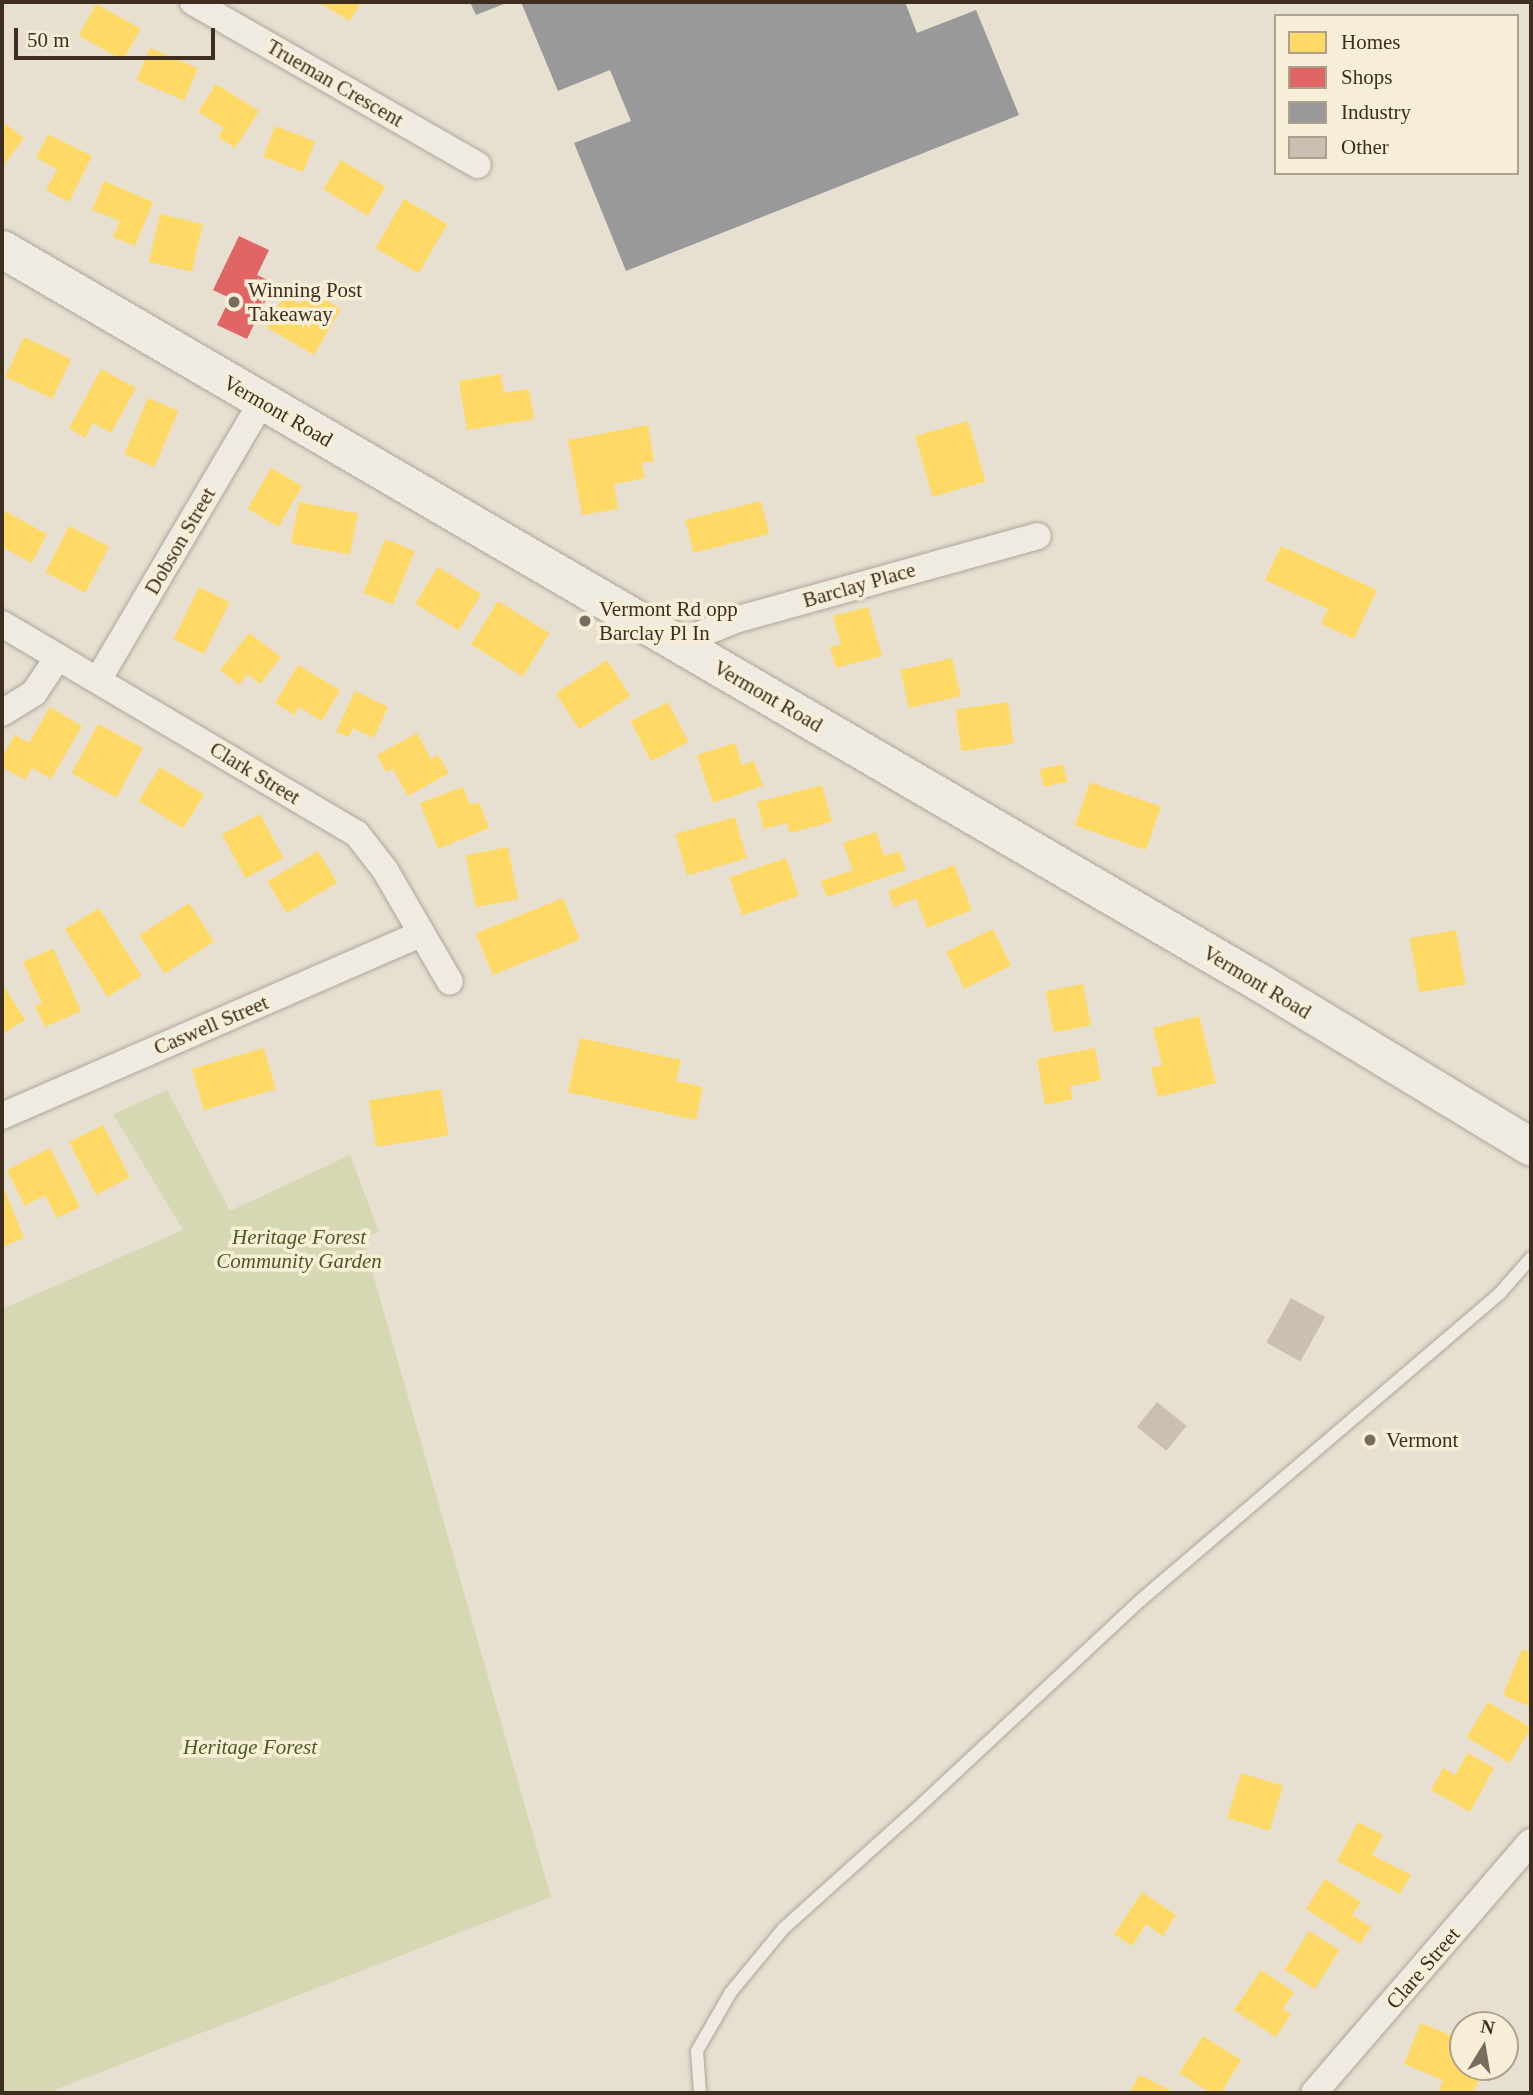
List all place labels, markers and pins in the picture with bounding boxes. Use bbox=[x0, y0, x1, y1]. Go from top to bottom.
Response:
place label: Winning Post Takeaway bbox=[248, 277, 362, 327]
marker: Winning Post Takeaway bbox=[226, 294, 242, 310]
place label: Vermont Rd opp Barclay Pl In bbox=[599, 596, 738, 646]
marker: Vermont Rd opp Barclay Pl In bbox=[577, 613, 593, 629]
place label: Vermont bbox=[1386, 1427, 1458, 1453]
marker: Vermont bbox=[1360, 1430, 1380, 1450]

